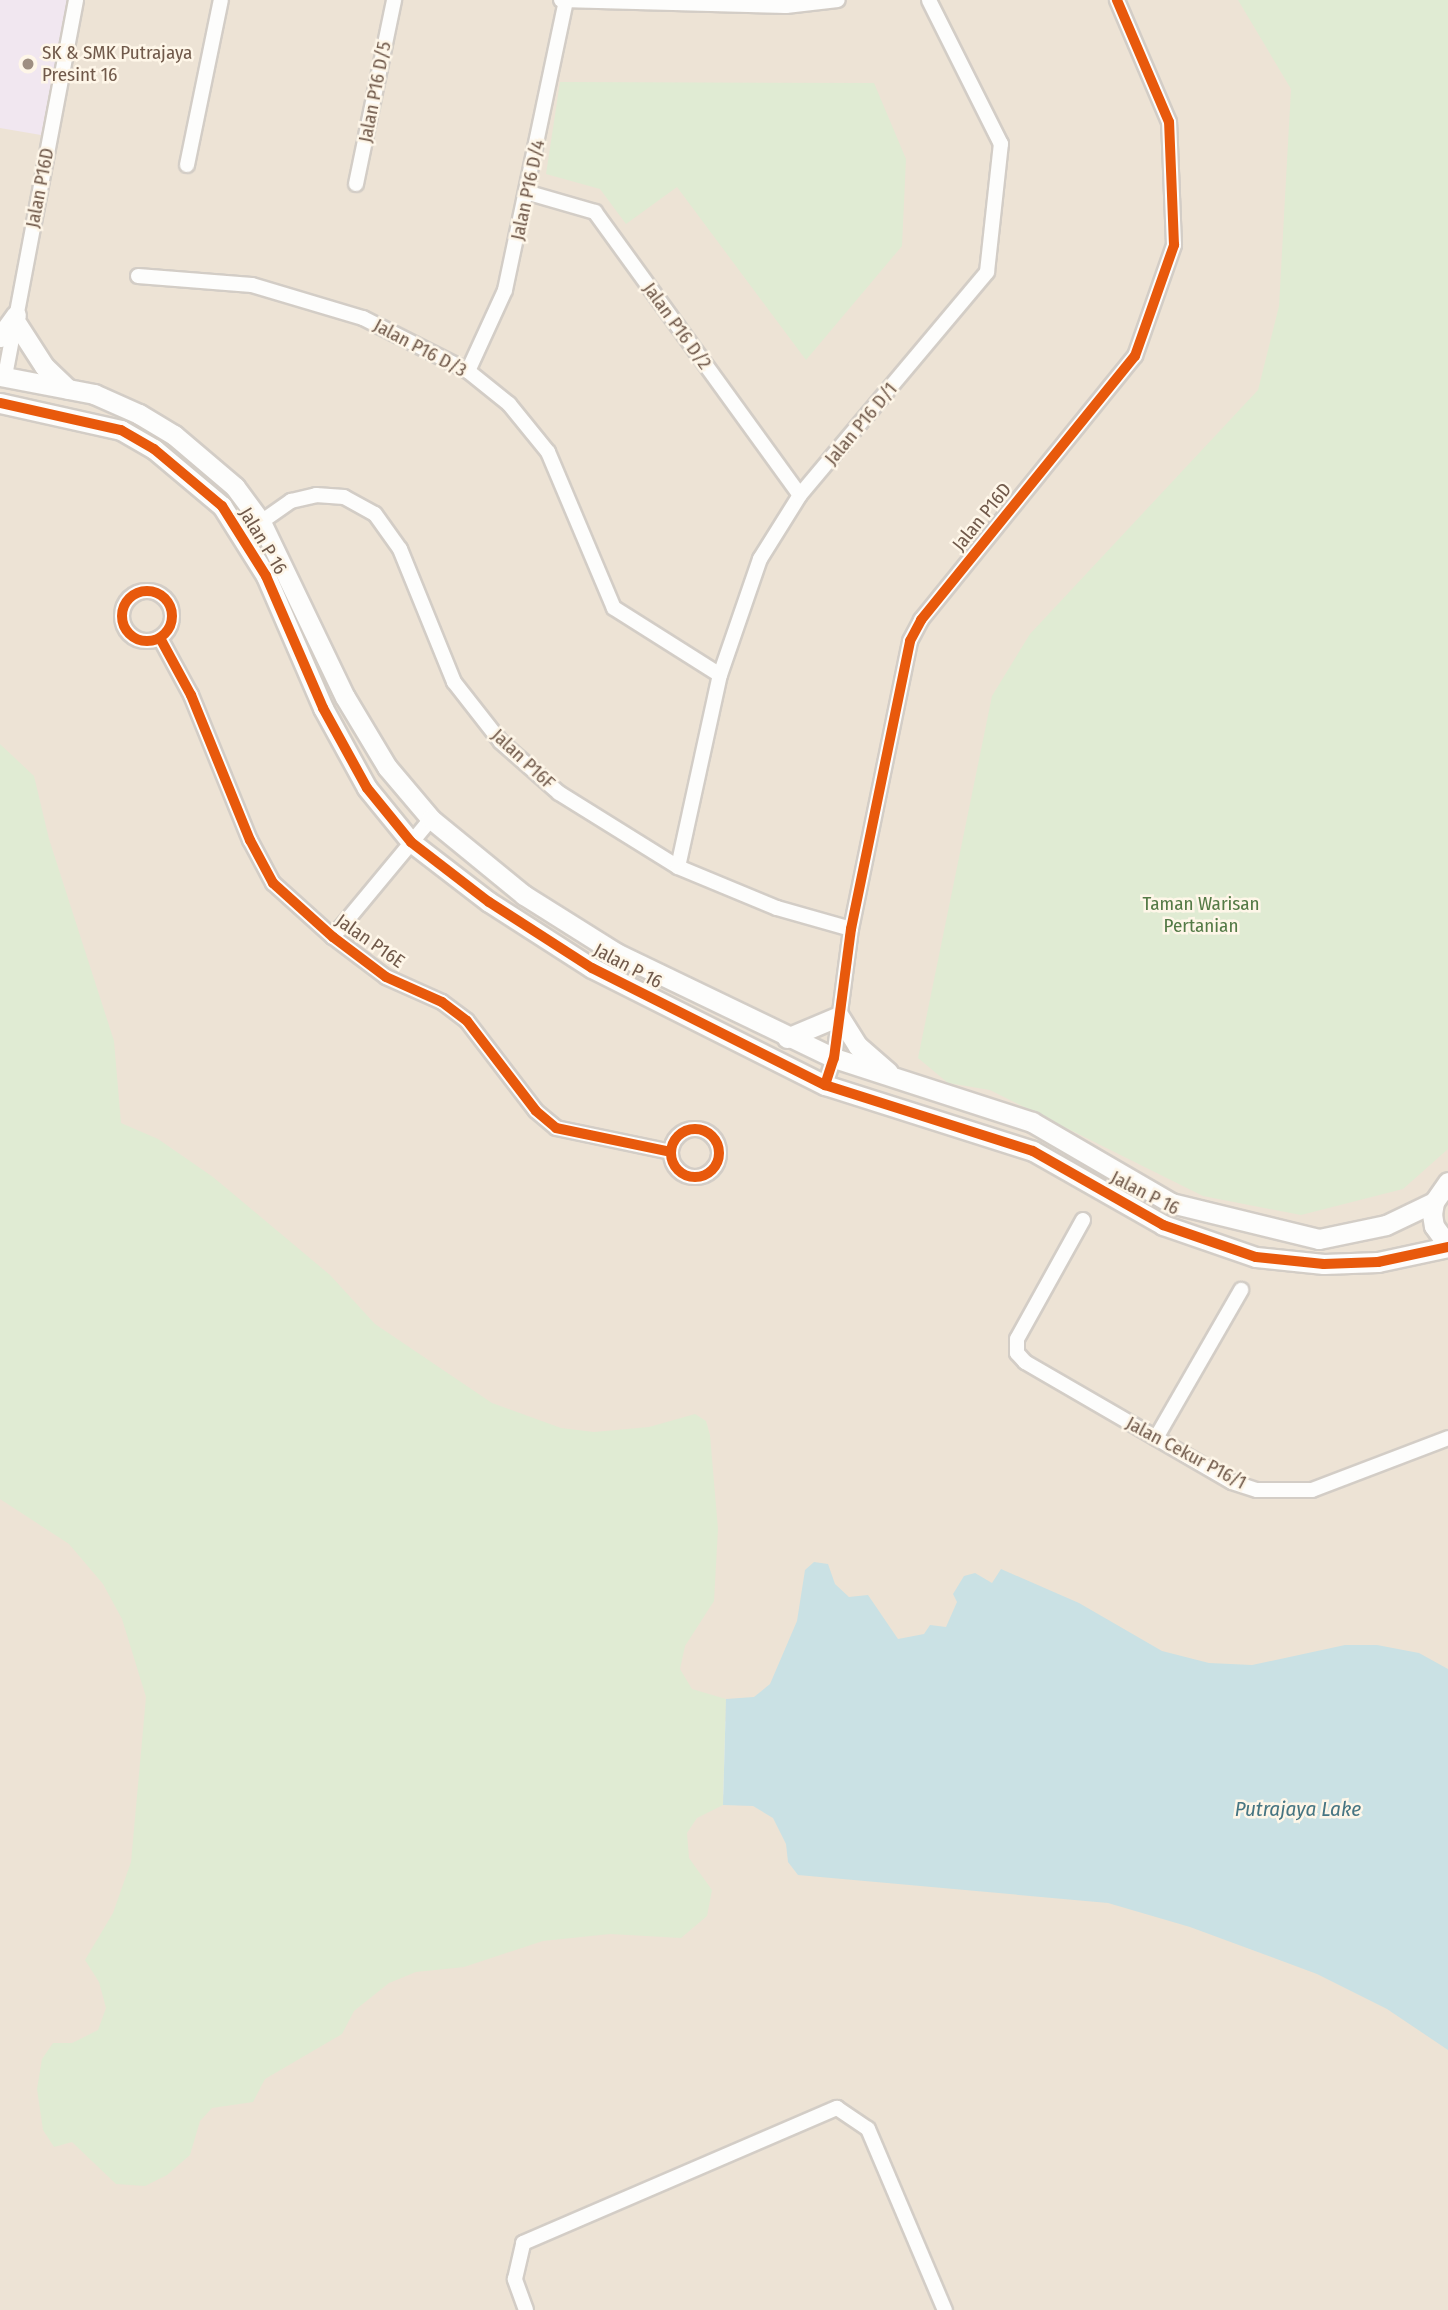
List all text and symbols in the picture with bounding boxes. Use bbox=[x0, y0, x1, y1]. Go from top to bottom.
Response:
street label: Jalan P16 D/5 bbox=[354, 40, 396, 144]
place label: SK & SMK Putrajaya Presint 16 bbox=[42, 42, 192, 86]
marker: SK & SMK Putrajaya Presint 16 bbox=[20, 56, 36, 72]
street label: Jalan P16 D/4 bbox=[506, 138, 550, 242]
street label: Jalan P16D bbox=[21, 146, 59, 230]
street label: Jalan P16 D/2 bbox=[638, 278, 716, 374]
street label: Jalan P16 D/3 bbox=[370, 314, 470, 382]
street label: Jalan P16 D/1 bbox=[820, 378, 902, 470]
street label: Jalan P16D bbox=[948, 478, 1016, 556]
street label: Jalan P 16 bbox=[234, 503, 292, 579]
street label: Jalan P16F bbox=[487, 724, 559, 794]
park label: Taman Warisan Pertanian bbox=[1142, 893, 1260, 937]
street label: Jalan P16E bbox=[331, 909, 409, 973]
street label: Jalan P 16 bbox=[590, 939, 666, 993]
street label: Jalan P 16 bbox=[1107, 1166, 1183, 1220]
street label: Jalan Cekur P16/1 bbox=[1122, 1412, 1250, 1494]
water label: Putrajaya Lake bbox=[1235, 1796, 1361, 1822]

